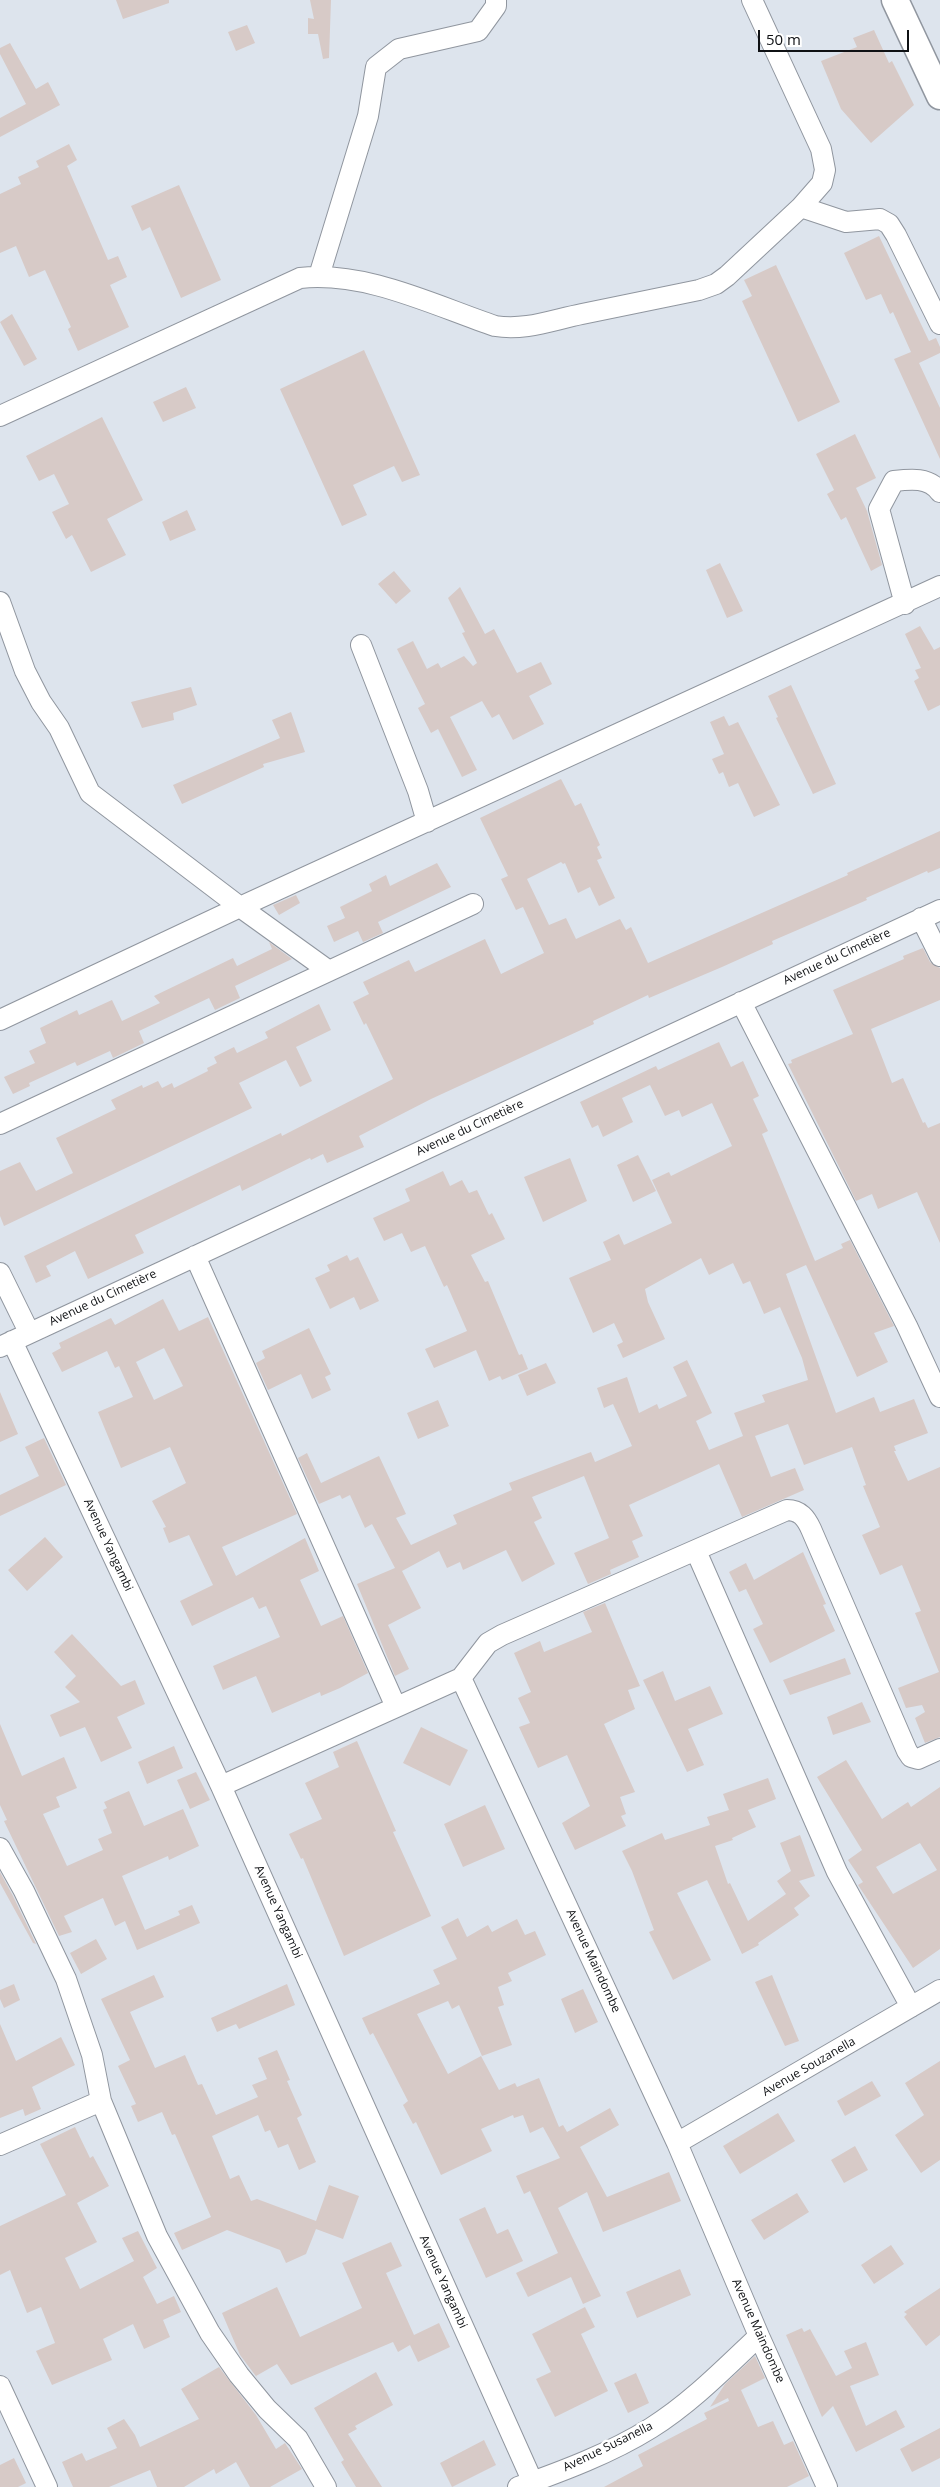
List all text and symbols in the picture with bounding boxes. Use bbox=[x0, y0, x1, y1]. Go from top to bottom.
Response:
scale bar bbox=[760, 20, 911, 52]
text: 50 m bbox=[766, 29, 801, 49]
street label: Avenue du Cimetière bbox=[781, 926, 893, 988]
street label: Avenue du Cimetière bbox=[414, 1097, 526, 1159]
street label: Avenue du Cimetière bbox=[47, 1267, 159, 1329]
street label: Avenue Yangambi bbox=[80, 1497, 136, 1593]
street label: Avenue Yangambi bbox=[251, 1863, 305, 1961]
street label: Avenue Maindombe bbox=[563, 1907, 623, 2015]
street label: Avenue Souzanella bbox=[760, 2034, 858, 2100]
street label: Avenue Yangambi bbox=[416, 2233, 470, 2331]
street label: Avenue Maindombe bbox=[729, 2277, 787, 2385]
street label: Avenue Susanella bbox=[561, 2419, 655, 2475]

